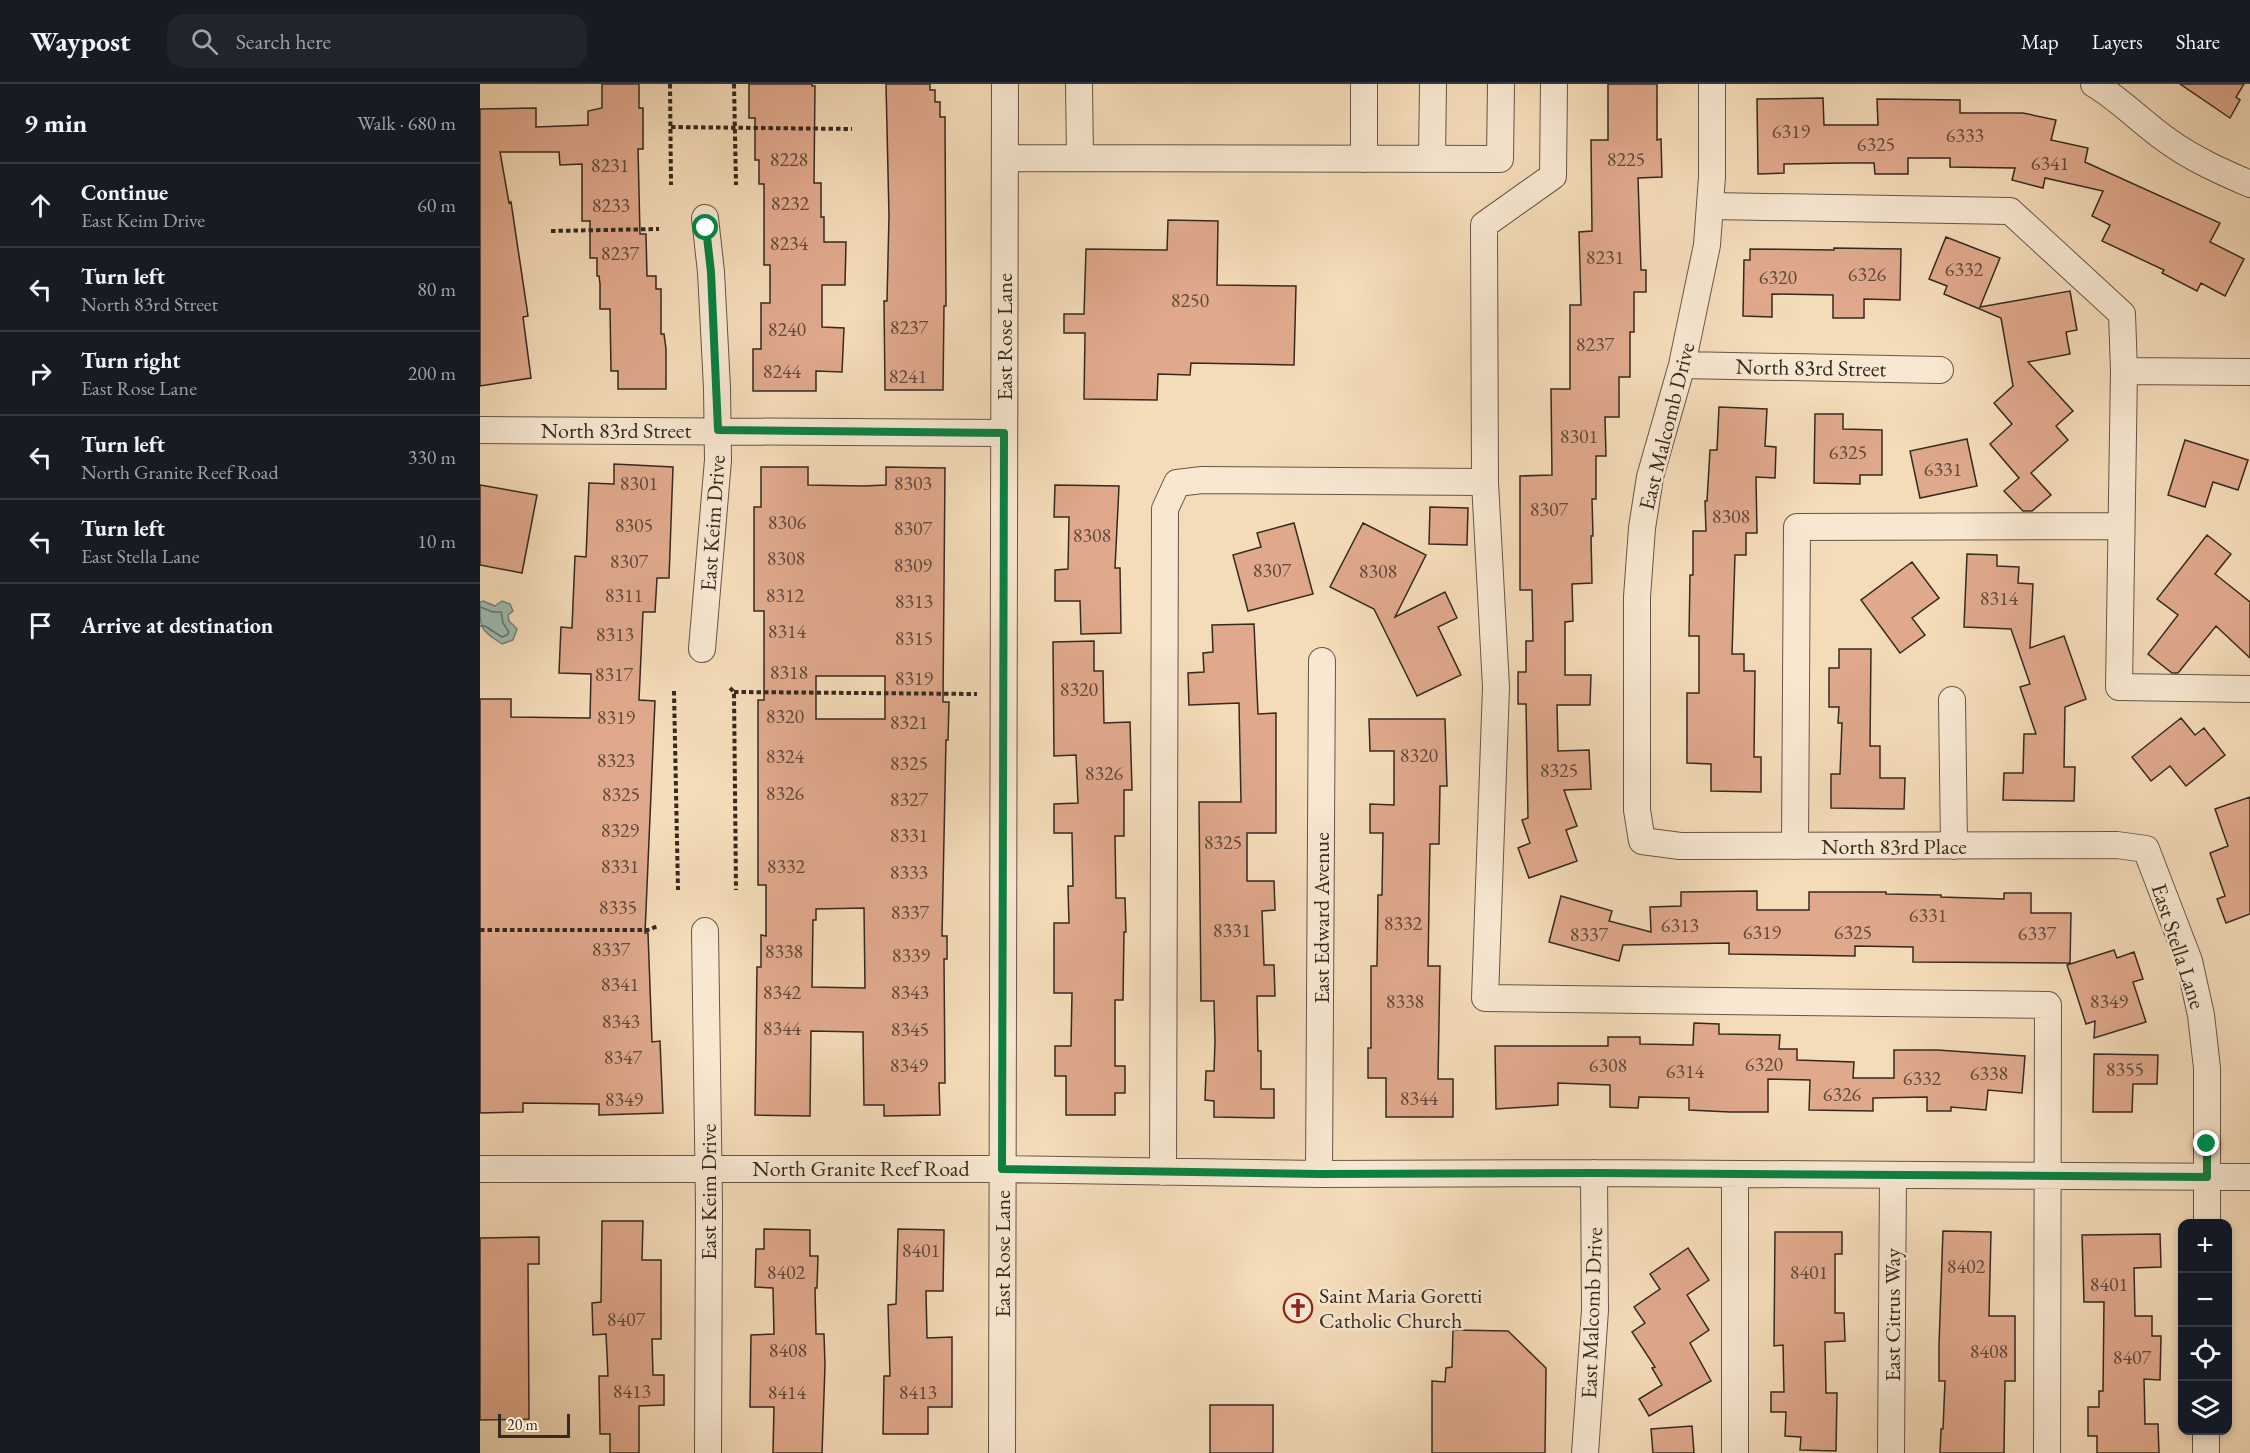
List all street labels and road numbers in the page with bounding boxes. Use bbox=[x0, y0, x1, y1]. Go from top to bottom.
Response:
street label: East Rose Lane bbox=[990, 273, 1019, 401]
street label: East Malcomb Drive bbox=[1632, 339, 1701, 513]
street label: North 83rd Street bbox=[1735, 352, 1887, 383]
street label: North 83rd Street bbox=[541, 416, 691, 445]
street label: East Keim Drive bbox=[693, 454, 732, 592]
street label: East Edward Avenue bbox=[1307, 832, 1336, 1004]
street label: North 83rd Place bbox=[1821, 832, 1967, 861]
street label: East Stella Lane bbox=[2145, 880, 2213, 1013]
street label: East Keim Drive bbox=[694, 1123, 723, 1260]
street label: North Granite Reef Road bbox=[752, 1154, 971, 1183]
street label: East Rose Lane bbox=[988, 1190, 1017, 1318]
street label: East Malcomb Drive bbox=[1574, 1226, 1609, 1399]
street label: East Citrus Way bbox=[1878, 1248, 1907, 1382]

